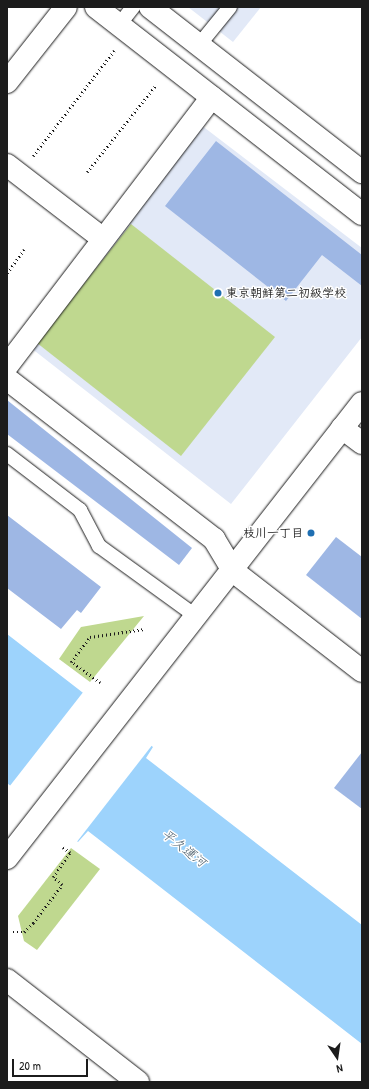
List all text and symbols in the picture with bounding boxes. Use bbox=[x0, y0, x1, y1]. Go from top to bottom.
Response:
place label: 東京朝鮮第二初級学校 bbox=[226, 286, 346, 300]
marker: 東京朝鮮第二初級学校 bbox=[213, 288, 223, 298]
place label: 枝川一丁目 bbox=[243, 526, 303, 540]
marker: 枝川一丁目 bbox=[306, 528, 316, 538]
water label: 平久運河 bbox=[159, 826, 209, 870]
north arrow bbox=[317, 1037, 357, 1077]
scale bar bbox=[14, 1051, 90, 1077]
text: 20 m bbox=[19, 1057, 41, 1074]
text: N bbox=[335, 1061, 344, 1076]

